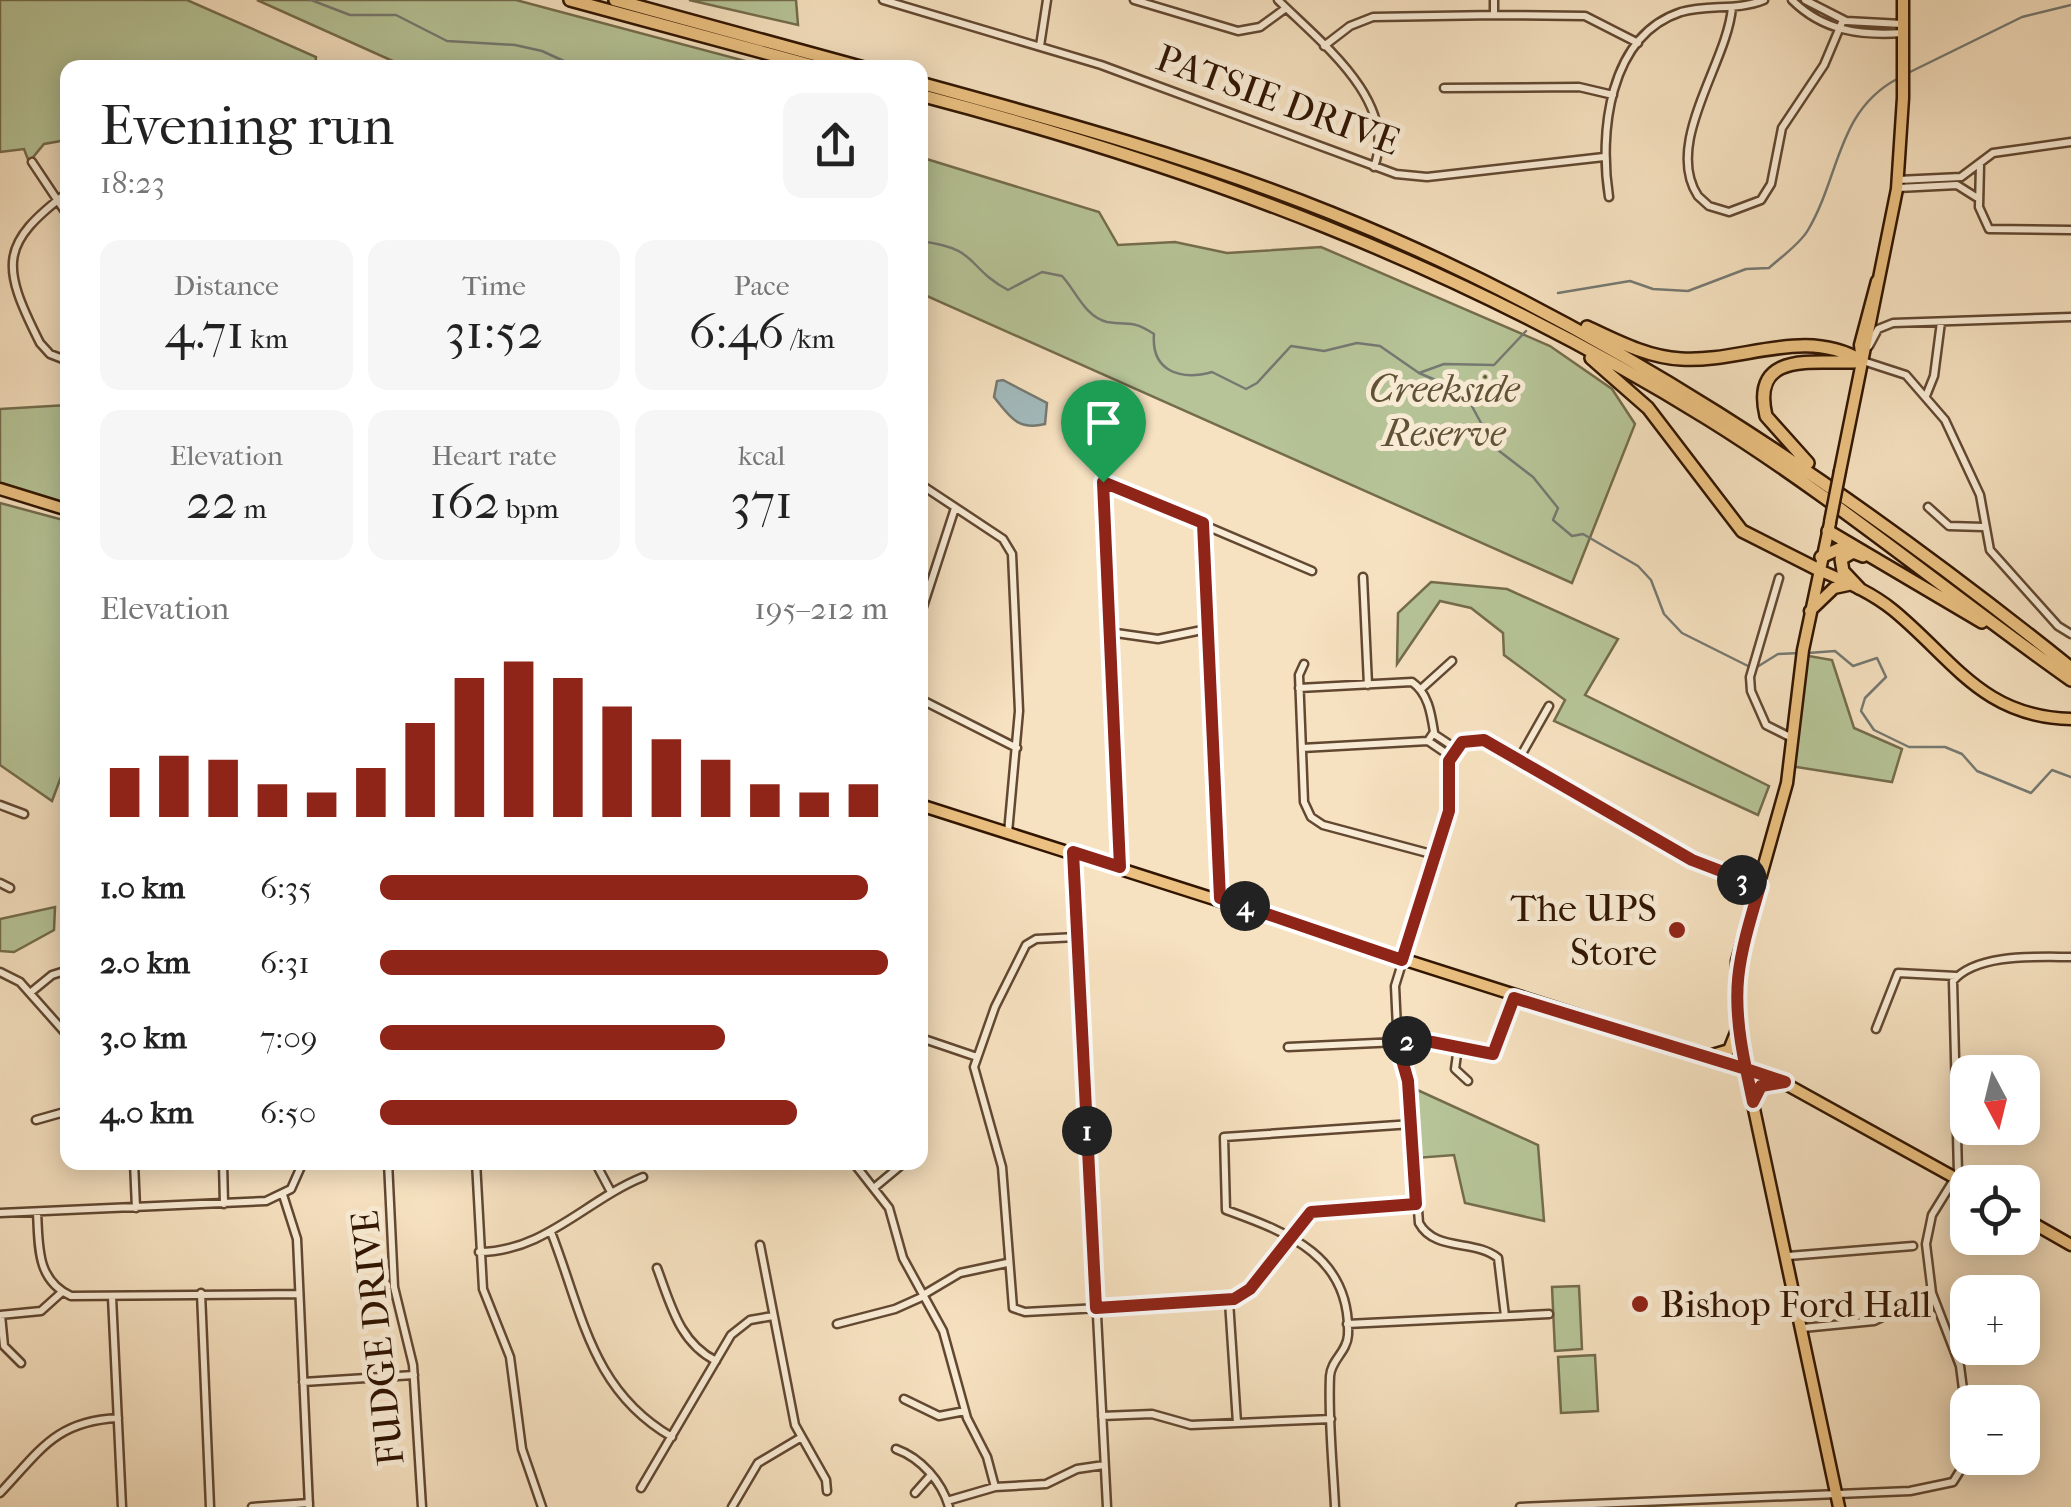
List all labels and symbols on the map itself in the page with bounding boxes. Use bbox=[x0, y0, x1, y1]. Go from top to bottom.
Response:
street label: PATSIE DRIVE bbox=[1150, 35, 1406, 165]
park label: Creekside Reserve bbox=[1369, 367, 1521, 456]
pin bbox=[1061, 380, 1146, 483]
pin: 3 bbox=[1717, 855, 1767, 905]
pin: 4 bbox=[1220, 881, 1270, 931]
place label: The UPS Store bbox=[1510, 886, 1657, 975]
marker: The UPS Store bbox=[1666, 919, 1688, 941]
pin: 2 bbox=[1382, 1016, 1432, 1066]
north arrow bbox=[1950, 1055, 2040, 1145]
pin: 1 bbox=[1062, 1106, 1112, 1156]
street label: FUDGE DRIVE bbox=[342, 1208, 414, 1468]
place label: Bishop Ford Hall bbox=[1660, 1282, 1931, 1327]
marker: Bishop Ford Hall bbox=[1629, 1293, 1651, 1315]

